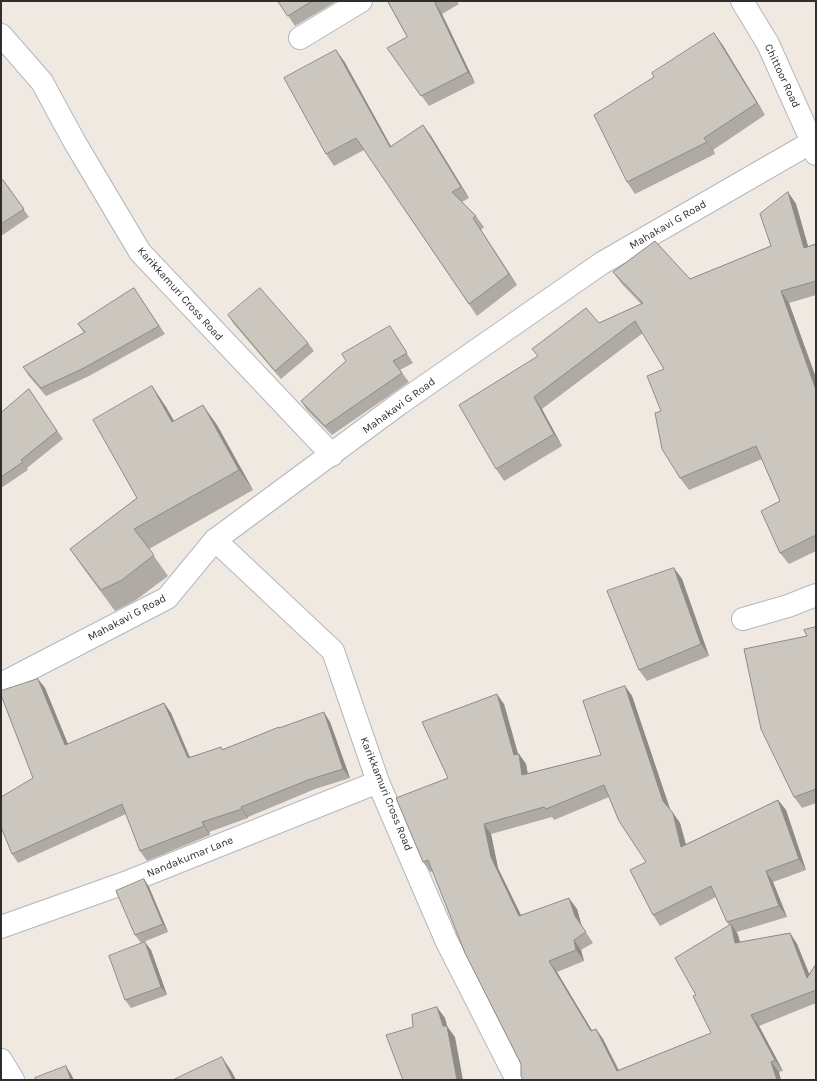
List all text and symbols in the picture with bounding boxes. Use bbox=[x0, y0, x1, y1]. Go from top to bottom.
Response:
street label: Chittoor Road bbox=[761, 42, 803, 110]
street label: Mahakavi G Road bbox=[627, 198, 709, 252]
street label: Karikkamuri Cross Road bbox=[134, 244, 226, 344]
street label: Mahakavi G Road bbox=[360, 375, 438, 437]
street label: Mahakavi G Road bbox=[86, 592, 168, 644]
street label: Karikkamuri Cross Road bbox=[357, 735, 415, 853]
street label: Nandakumar Lane bbox=[145, 834, 235, 880]

